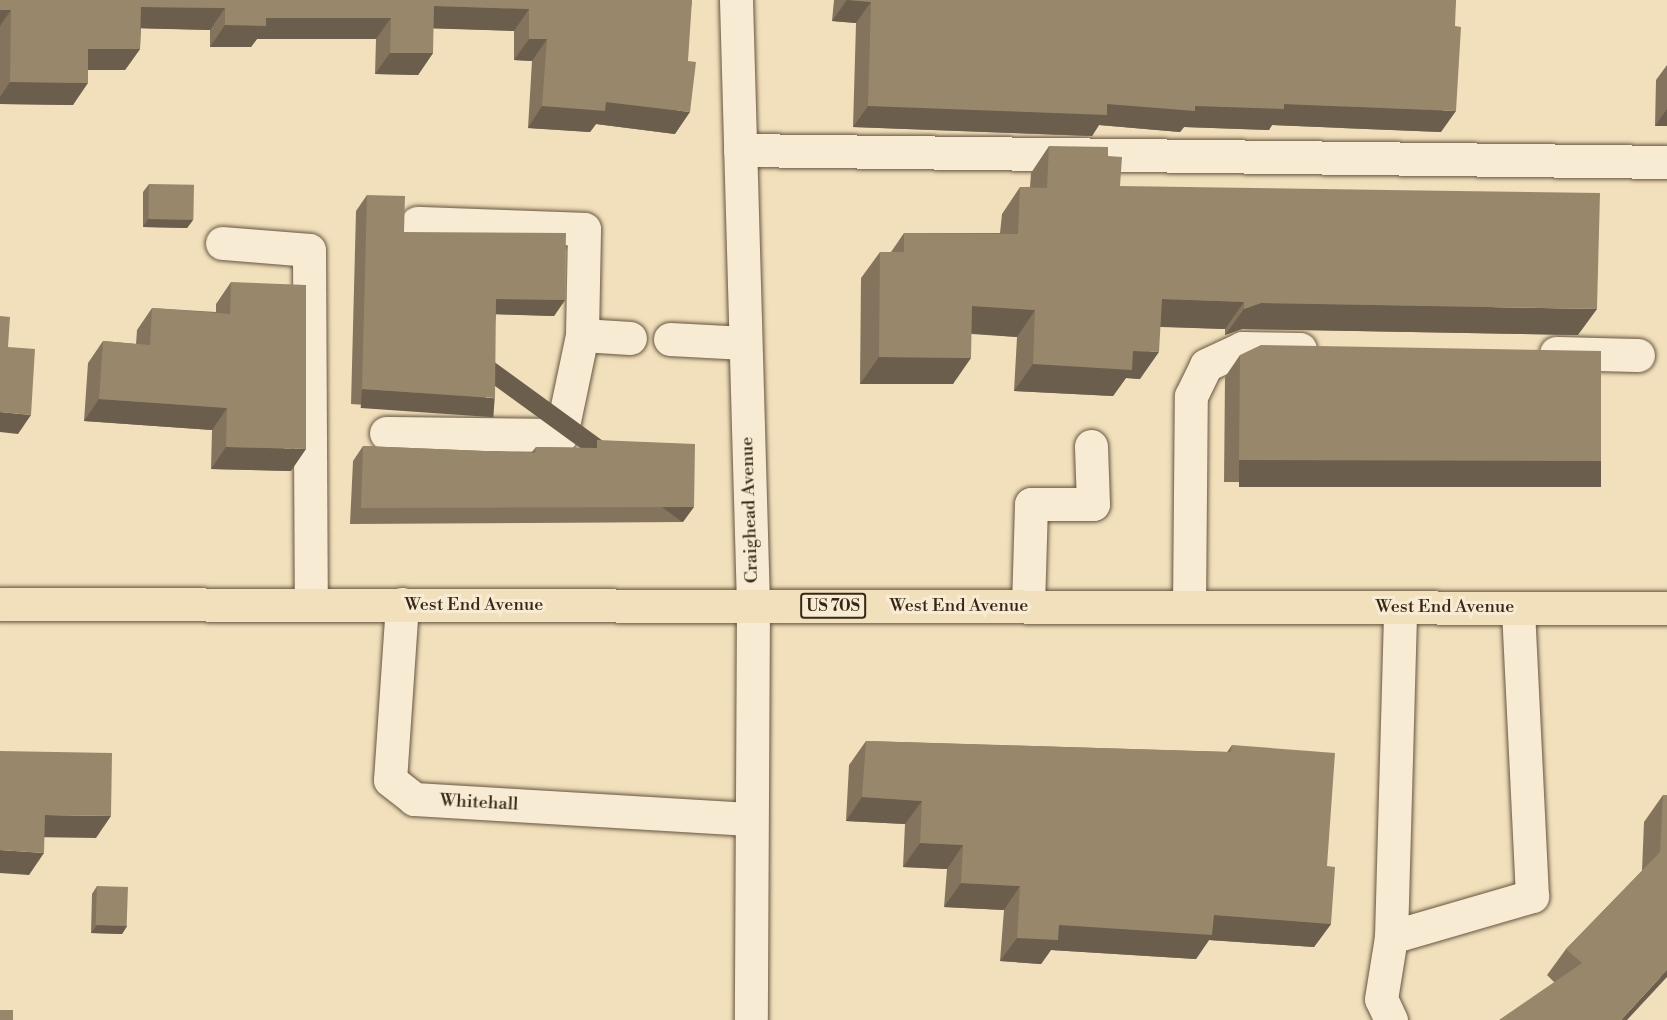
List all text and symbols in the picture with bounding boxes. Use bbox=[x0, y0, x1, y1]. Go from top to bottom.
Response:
street label: Craighead Avenue bbox=[737, 436, 763, 584]
road number: US 70S bbox=[800, 593, 866, 619]
street label: West End Avenue bbox=[405, 594, 543, 616]
street label: West End Avenue bbox=[890, 595, 1028, 617]
street label: West End Avenue bbox=[1376, 596, 1514, 618]
street label: Whitehall bbox=[439, 790, 519, 816]

